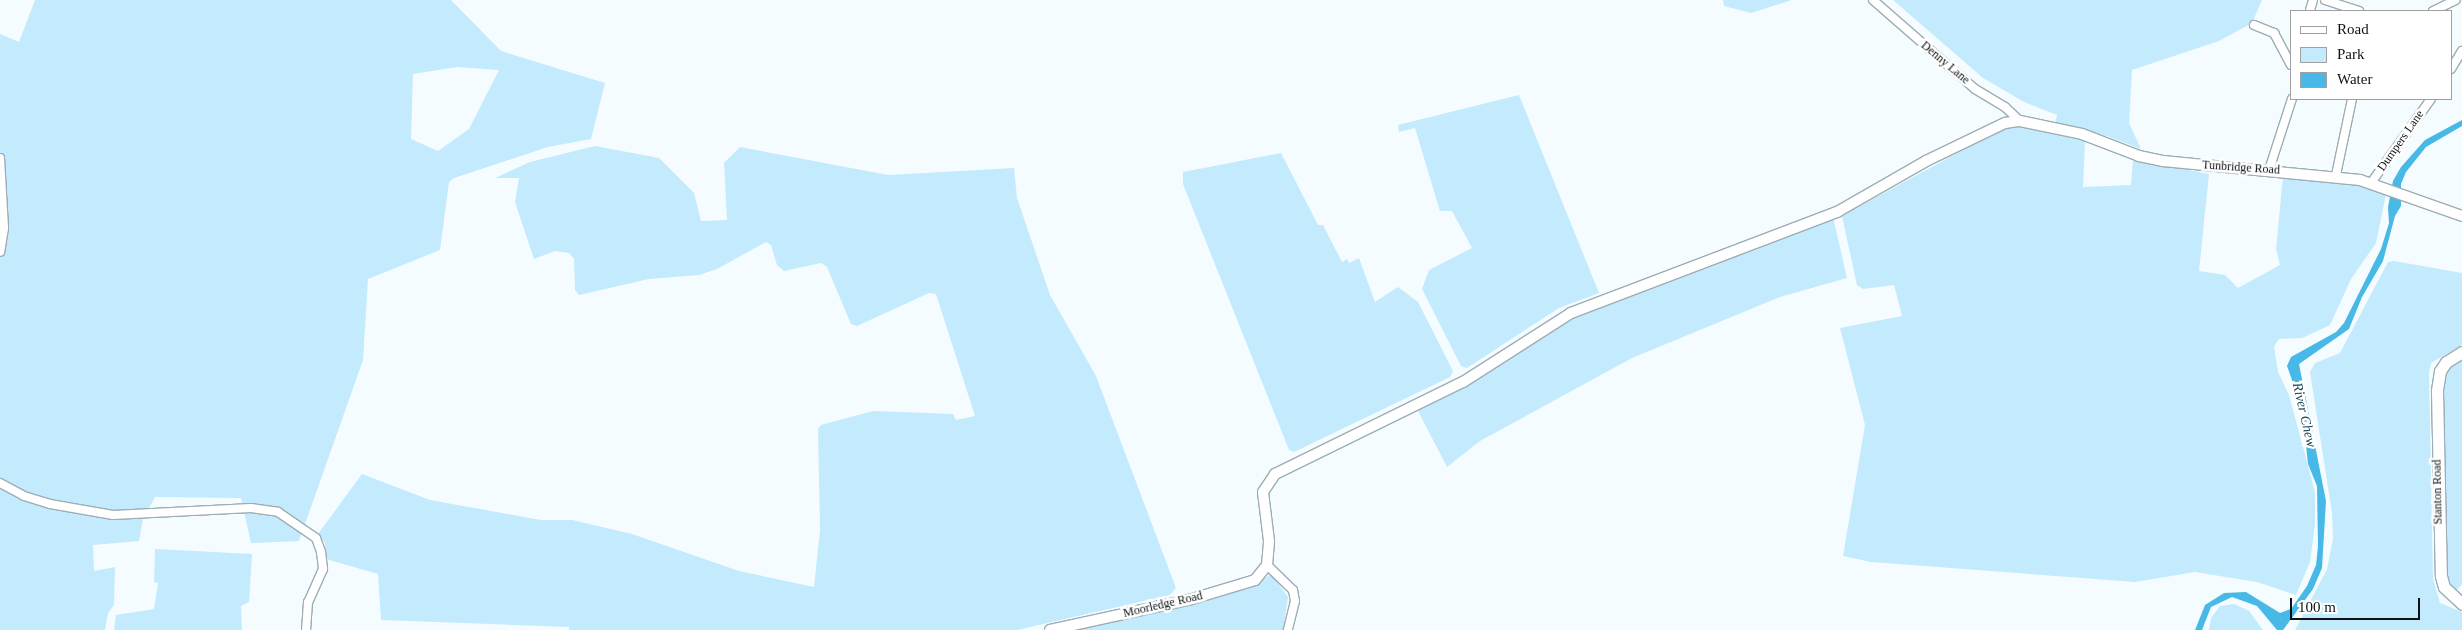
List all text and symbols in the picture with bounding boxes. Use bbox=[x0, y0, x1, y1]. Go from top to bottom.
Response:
legend bbox=[2290, 10, 2452, 100]
text: Road bbox=[2337, 21, 2369, 37]
street label: Denny Lane bbox=[1918, 39, 1972, 87]
text: Park bbox=[2337, 46, 2365, 62]
text: Water bbox=[2337, 71, 2372, 87]
street label: Dumpers Lane bbox=[2375, 108, 2427, 174]
street label: Tunbridge Road bbox=[2202, 158, 2280, 178]
water label: River Chew bbox=[2288, 381, 2320, 449]
street label: Stanton Road bbox=[2430, 459, 2446, 525]
scale bar bbox=[2292, 588, 2422, 620]
street label: Moorledge Road bbox=[1122, 589, 1204, 621]
text: 100 m bbox=[2298, 599, 2336, 615]

